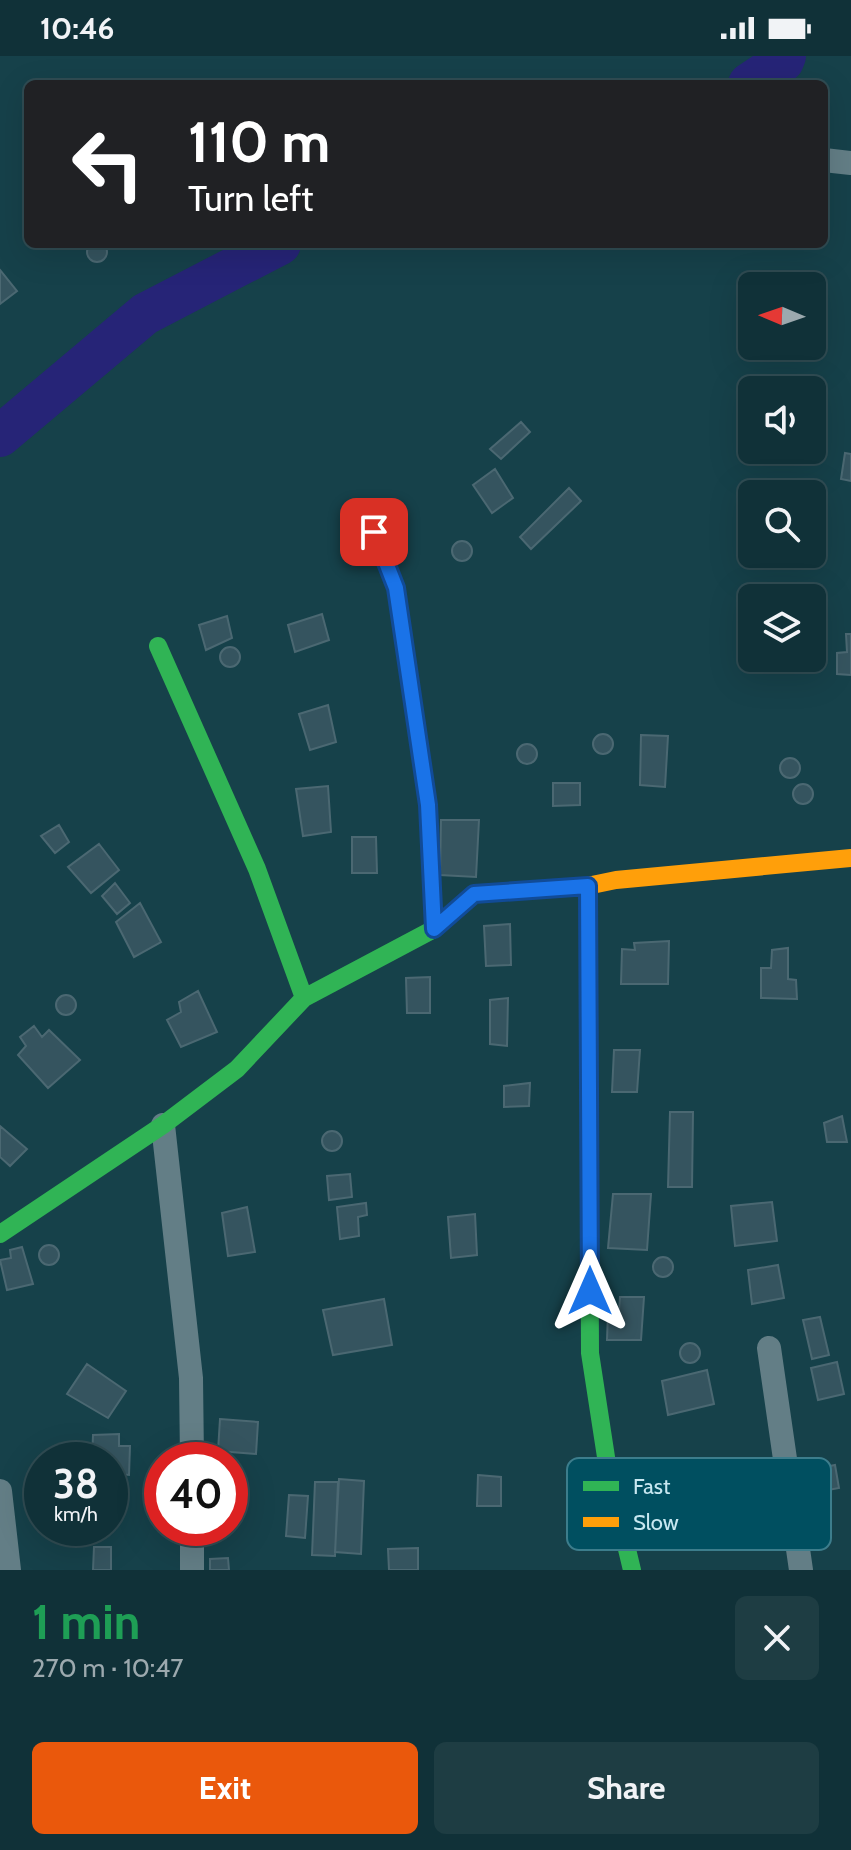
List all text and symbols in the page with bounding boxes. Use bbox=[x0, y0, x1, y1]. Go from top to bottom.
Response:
text: 10:46 bbox=[40, 10, 114, 47]
text: 110 m bbox=[188, 108, 330, 176]
icon: left bbox=[56, 112, 160, 216]
text: Turn left bbox=[188, 176, 313, 220]
north arrow bbox=[738, 272, 826, 360]
map controls bbox=[738, 272, 826, 672]
button: sound bbox=[738, 376, 826, 464]
button: search bbox=[738, 480, 826, 568]
pin bbox=[340, 498, 408, 566]
icon: arrive bbox=[352, 510, 396, 554]
button: layers bbox=[738, 584, 826, 672]
position arrow bbox=[548, 1249, 632, 1333]
speed limit sign: 40 bbox=[144, 1442, 248, 1546]
legend bbox=[567, 1458, 831, 1550]
text: 38 bbox=[53, 1459, 99, 1508]
text: Fast bbox=[633, 1473, 671, 1500]
text: km/h bbox=[54, 1502, 98, 1526]
text: Slow bbox=[633, 1509, 679, 1536]
text: 1 min bbox=[32, 1593, 140, 1651]
button: close bbox=[735, 1596, 819, 1680]
text: 270 m · 10:47 bbox=[32, 1652, 183, 1684]
button: Exit bbox=[32, 1742, 418, 1834]
button: Share bbox=[434, 1742, 819, 1834]

